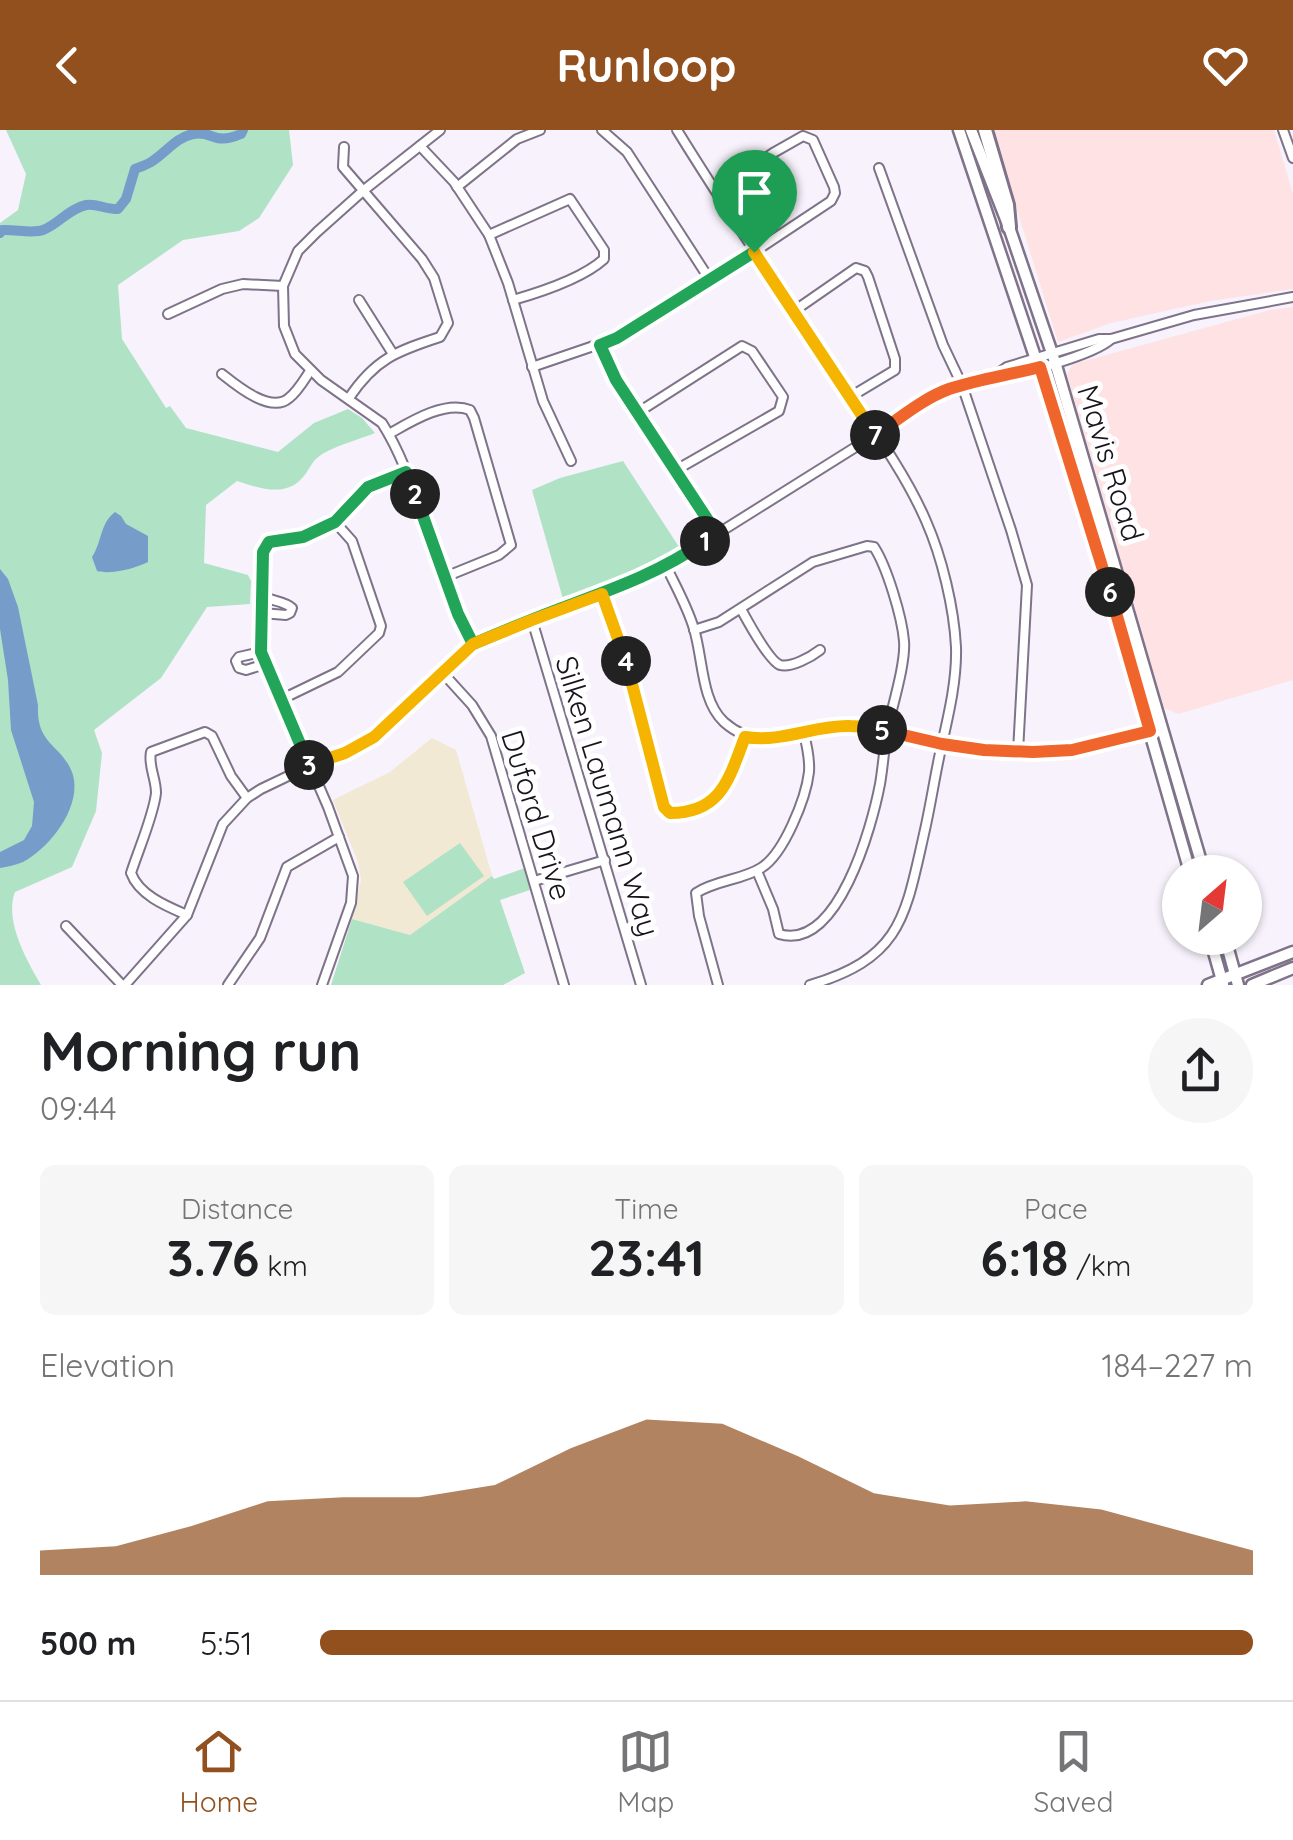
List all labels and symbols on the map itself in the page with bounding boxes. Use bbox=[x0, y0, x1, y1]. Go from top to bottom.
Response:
pin bbox=[712, 150, 797, 253]
street label: Mavis Road bbox=[1069, 380, 1153, 546]
pin: 7 bbox=[850, 410, 900, 460]
pin: 2 bbox=[390, 469, 440, 519]
pin: 1 bbox=[680, 516, 730, 566]
pin: 6 bbox=[1085, 567, 1135, 617]
pin: 4 bbox=[601, 636, 651, 686]
street label: Silken Laumann Way bbox=[547, 651, 669, 941]
pin: 5 bbox=[857, 705, 907, 755]
street label: Duford Drive bbox=[493, 725, 581, 905]
pin: 3 bbox=[284, 740, 334, 790]
north arrow bbox=[1162, 855, 1262, 955]

